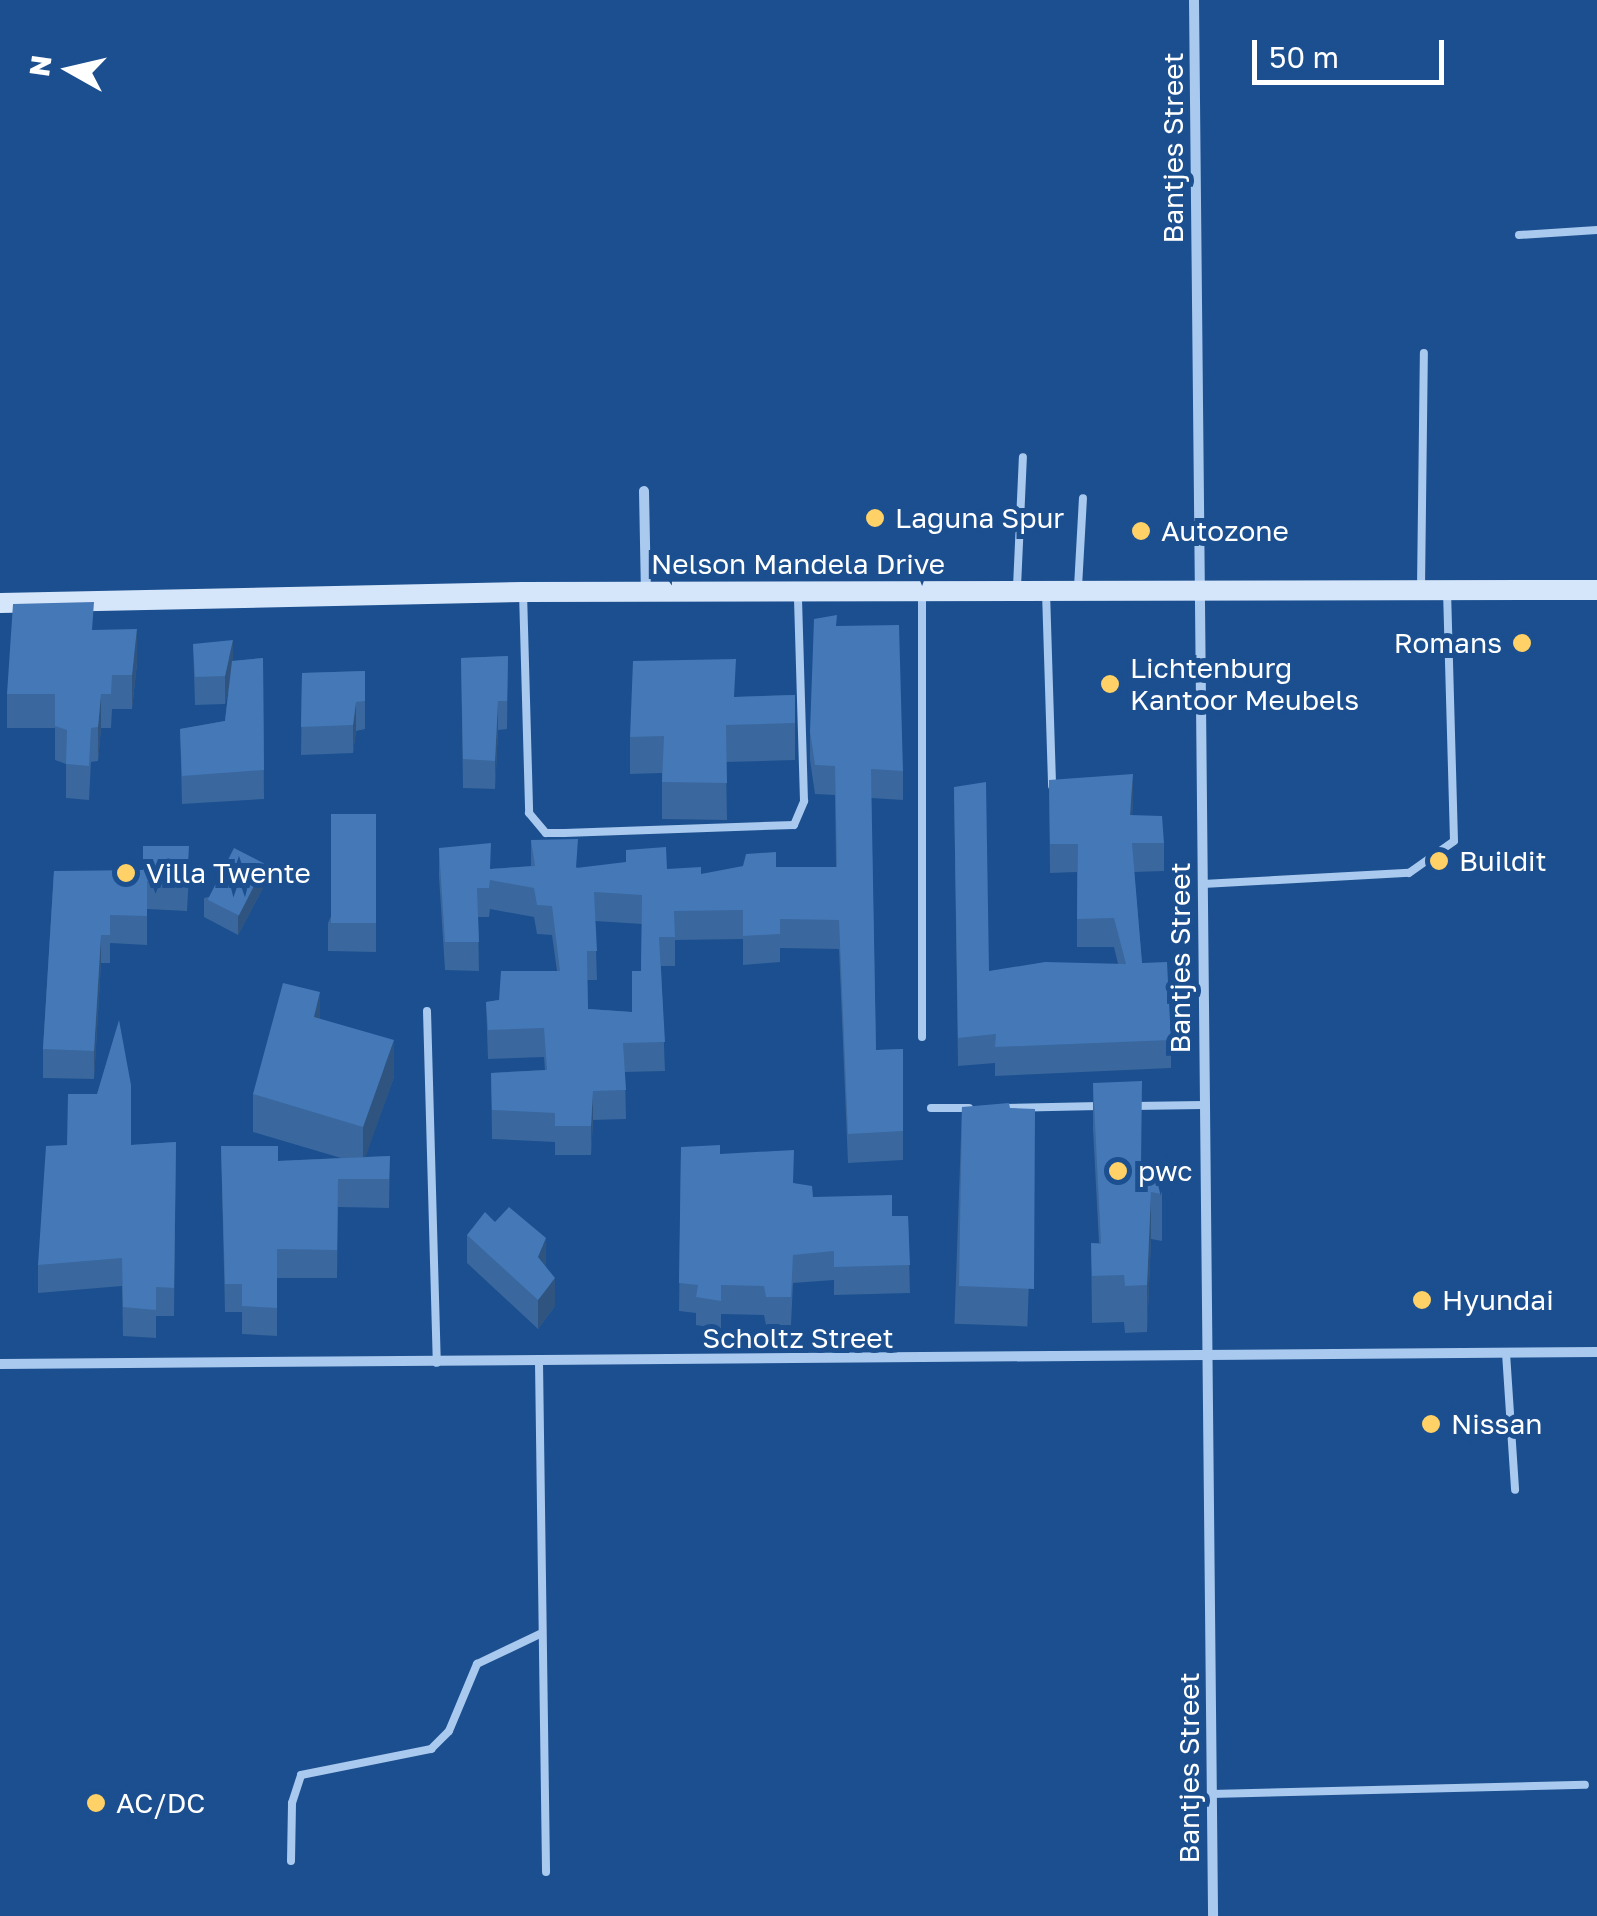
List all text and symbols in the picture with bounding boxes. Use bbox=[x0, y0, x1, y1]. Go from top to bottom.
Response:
north arrow bbox=[20, 20, 120, 120]
scale bar bbox=[1257, 20, 1450, 82]
text: 50 m bbox=[1269, 39, 1339, 75]
street label: Bantjes Street bbox=[1156, 52, 1190, 244]
text: N bbox=[22, 53, 58, 79]
place label: Laguna Spur bbox=[895, 501, 1064, 535]
marker: Laguna Spur bbox=[864, 507, 886, 529]
place label: Autozone bbox=[1161, 514, 1289, 548]
marker: Autozone bbox=[1130, 520, 1152, 542]
street label: Nelson Mandela Drive bbox=[651, 547, 945, 581]
place label: Romans bbox=[1394, 626, 1502, 660]
marker: Romans bbox=[1511, 632, 1533, 654]
place label: Lichtenburg Kantoor Meubels bbox=[1130, 651, 1359, 717]
marker: Lichtenburg Kantoor Meubels bbox=[1099, 673, 1121, 695]
place label: Buildit bbox=[1459, 844, 1547, 878]
marker: Buildit bbox=[1428, 850, 1450, 872]
place label: Villa Twente bbox=[146, 856, 311, 890]
marker: Villa Twente bbox=[115, 862, 137, 884]
street label: Bantjes Street bbox=[1163, 862, 1197, 1054]
place label: pwc bbox=[1138, 1154, 1193, 1188]
marker: pwc bbox=[1107, 1160, 1129, 1182]
place label: Hyundai bbox=[1442, 1283, 1554, 1317]
marker: Hyundai bbox=[1411, 1289, 1433, 1311]
street label: Scholtz Street bbox=[702, 1321, 894, 1355]
place label: Nissan bbox=[1451, 1407, 1543, 1441]
marker: Nissan bbox=[1420, 1413, 1442, 1435]
street label: Bantjes Street bbox=[1172, 1672, 1206, 1864]
place label: AC/DC bbox=[116, 1786, 205, 1820]
marker: AC/DC bbox=[85, 1792, 107, 1814]

